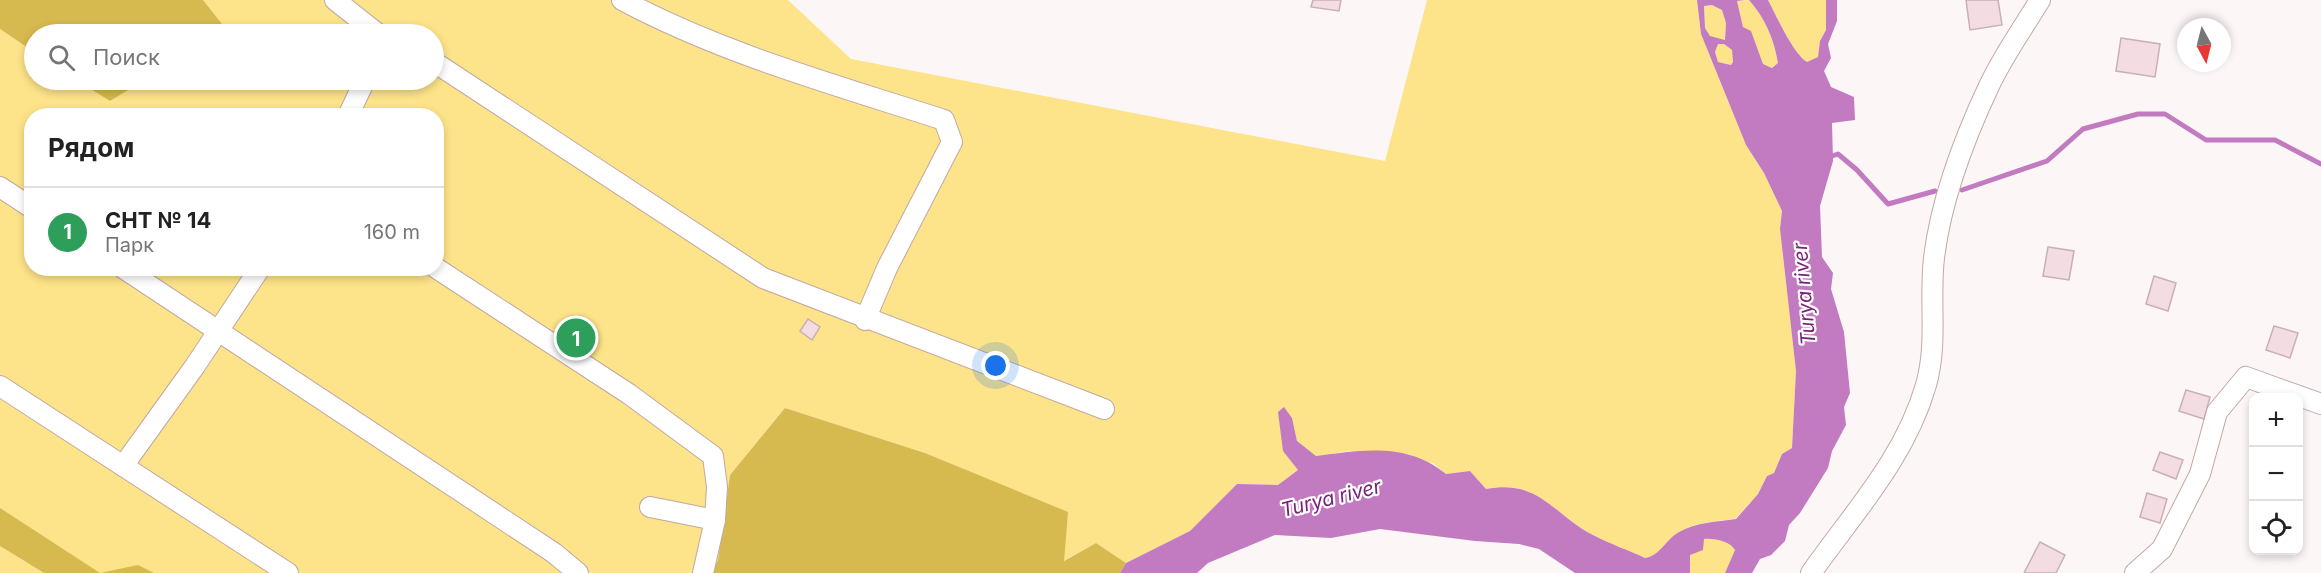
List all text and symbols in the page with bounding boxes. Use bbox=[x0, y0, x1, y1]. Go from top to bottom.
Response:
north arrow bbox=[2177, 18, 2231, 72]
search box bbox=[24, 24, 444, 90]
icon: search bbox=[45, 41, 78, 74]
text: Поиск bbox=[93, 44, 160, 70]
text: Рядом bbox=[48, 132, 134, 163]
text: СНТ № 14 bbox=[105, 207, 211, 233]
text: 1 bbox=[63, 220, 72, 244]
text: 160 m bbox=[364, 220, 420, 244]
text: Парк bbox=[105, 233, 154, 257]
water label: Turya river bbox=[1788, 241, 1820, 346]
pin: 1 bbox=[556, 316, 596, 360]
your location bbox=[981, 351, 1010, 380]
map controls bbox=[2249, 393, 2303, 555]
button: + bbox=[2249, 393, 2303, 447]
button: − bbox=[2249, 447, 2303, 501]
water label: Turya river bbox=[1278, 474, 1384, 522]
button: locate bbox=[2249, 501, 2303, 555]

